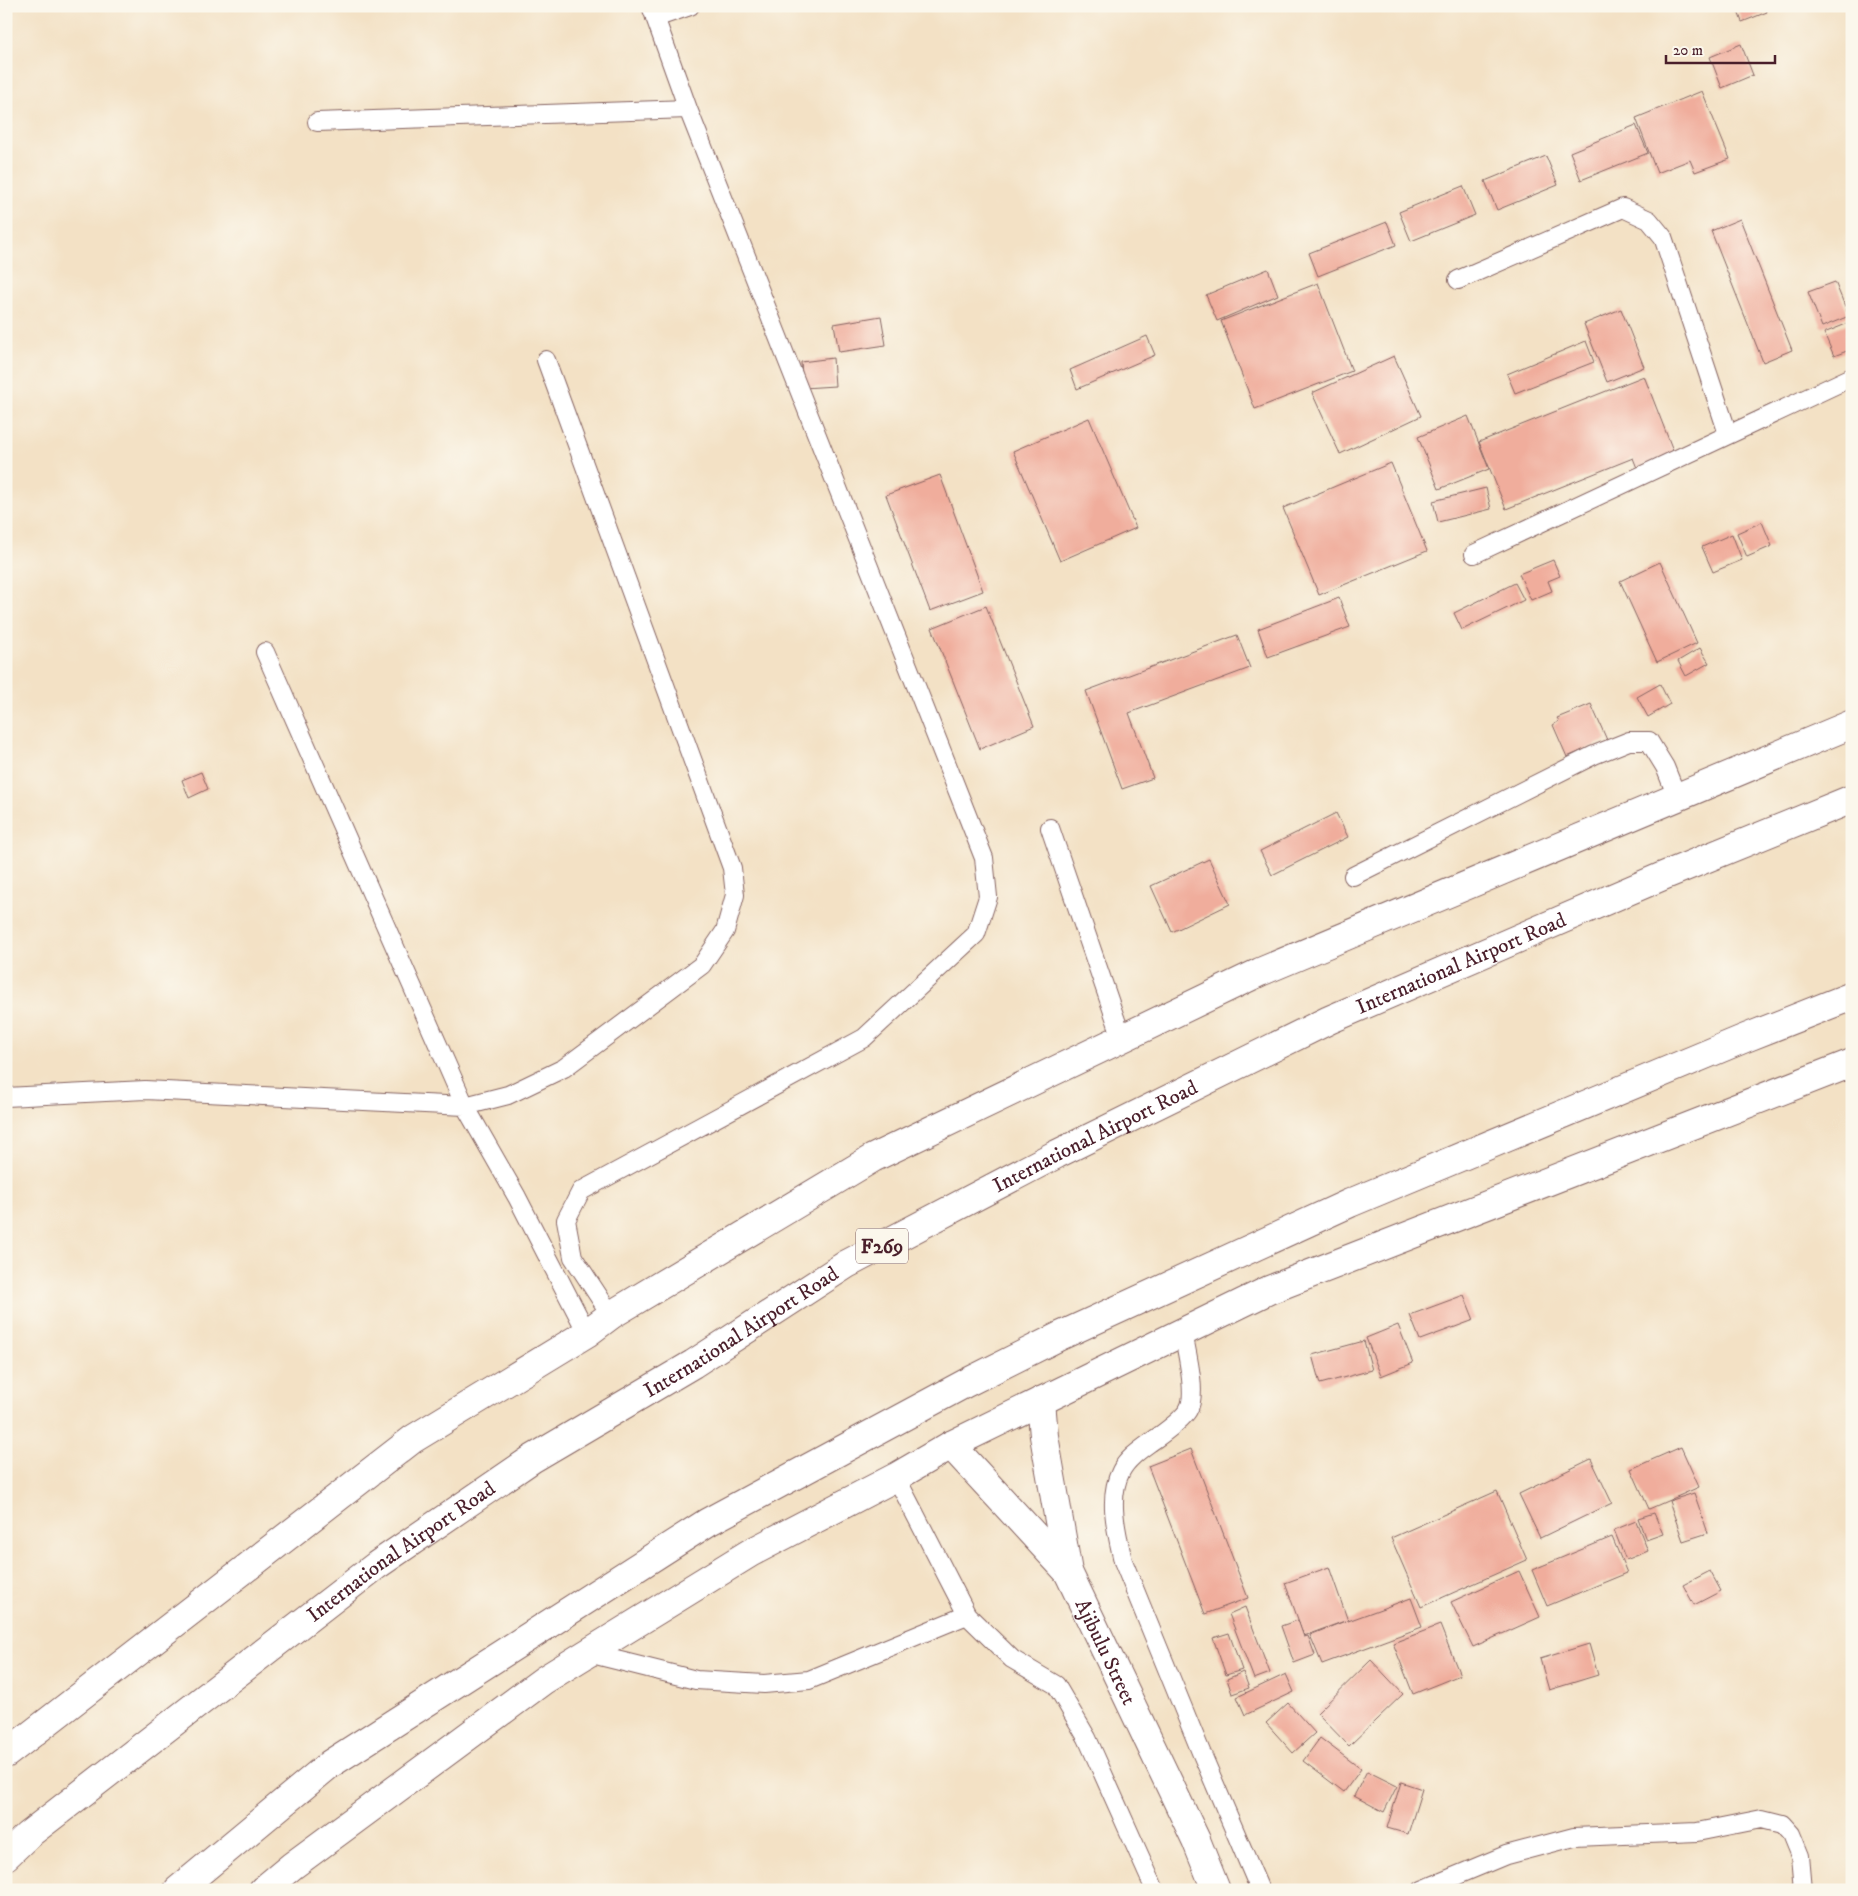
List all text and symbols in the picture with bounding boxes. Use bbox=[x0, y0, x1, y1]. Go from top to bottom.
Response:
scale bar bbox=[1666, 32, 1774, 64]
text: 20 m bbox=[1673, 41, 1703, 60]
street label: International Airport Road bbox=[1353, 907, 1571, 1021]
street label: International Airport Road bbox=[989, 1075, 1202, 1199]
road number: F269 bbox=[856, 1228, 908, 1264]
street label: International Airport Road bbox=[639, 1261, 844, 1404]
street label: International Airport Road bbox=[302, 1476, 501, 1628]
street label: Ajibulu Street bbox=[1069, 1595, 1142, 1710]

